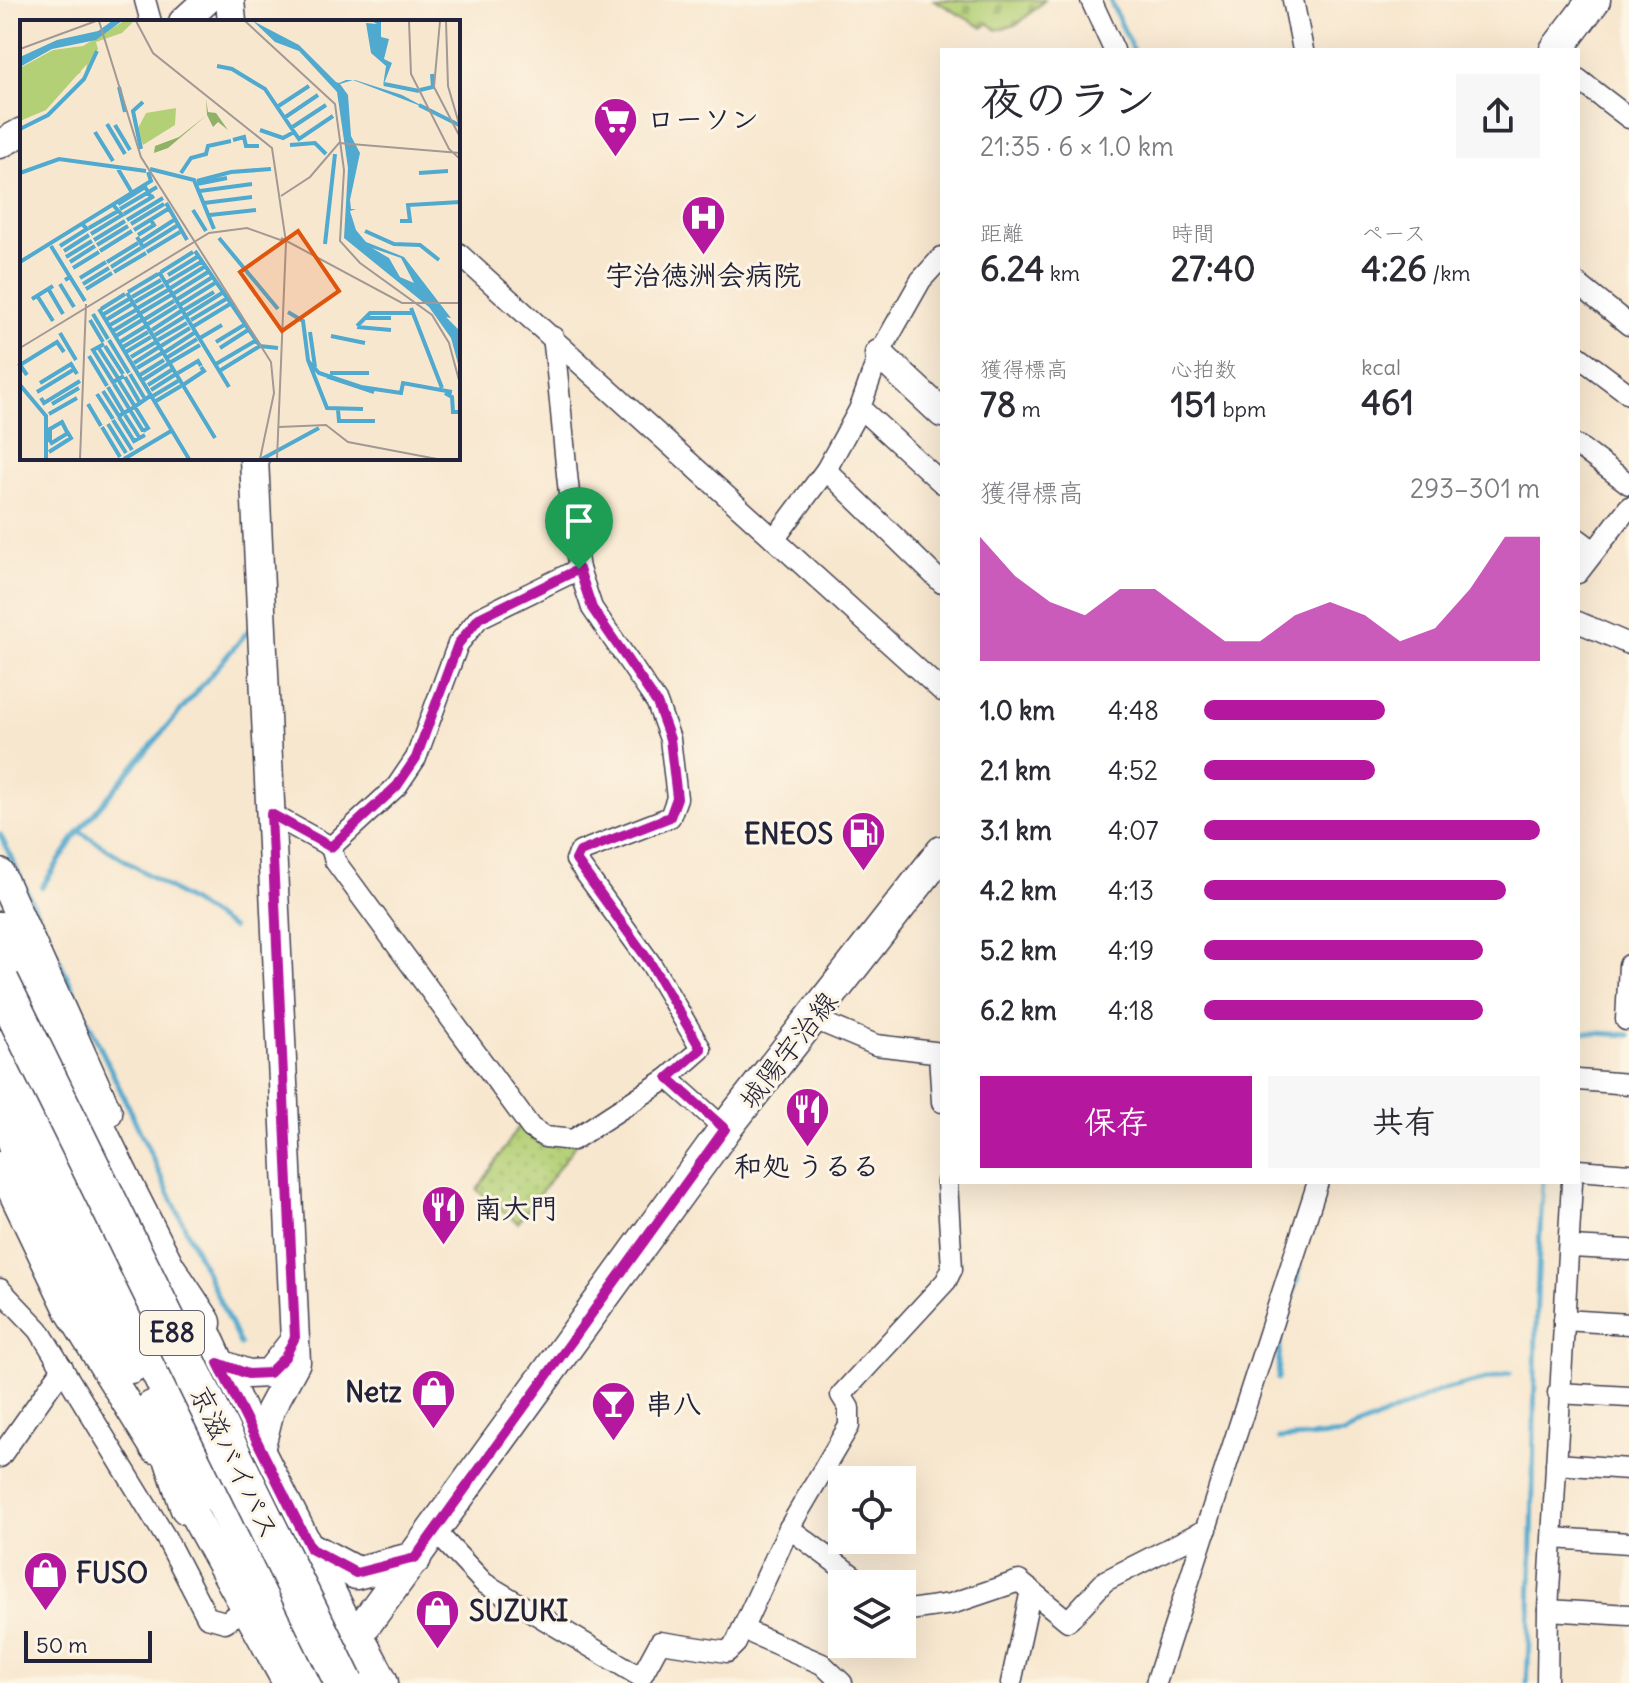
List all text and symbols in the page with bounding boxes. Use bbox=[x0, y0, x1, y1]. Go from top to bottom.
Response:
inset map bbox=[20, 20, 460, 460]
text: 夜のラン bbox=[980, 72, 1156, 127]
button: share bbox=[1456, 74, 1540, 158]
supermarket icon: ローソン bbox=[592, 95, 640, 158]
place label: ローソン bbox=[647, 101, 759, 137]
text: 21:35 · 6 × 1.0 km bbox=[980, 130, 1174, 163]
hospital icon: 宇治徳洲会病院 bbox=[679, 194, 727, 257]
text: 距離 bbox=[980, 219, 1024, 247]
text: 時間 bbox=[1171, 219, 1215, 247]
text: ペース bbox=[1361, 219, 1426, 247]
text: 6.24 bbox=[980, 247, 1044, 290]
text: 27:40 bbox=[1171, 247, 1256, 290]
text: 4:26 bbox=[1361, 247, 1427, 290]
place label: 宇治徳洲会病院 bbox=[605, 257, 801, 293]
text: km bbox=[1044, 259, 1080, 287]
text: /km bbox=[1427, 259, 1471, 287]
text: kcal bbox=[1361, 353, 1401, 381]
text: 獲得標高 bbox=[980, 355, 1068, 383]
text: 心拍数 bbox=[1171, 355, 1237, 383]
text: 461 bbox=[1361, 381, 1414, 424]
text: 78 bbox=[980, 383, 1016, 426]
text: 151 bbox=[1171, 383, 1217, 426]
text: m bbox=[1016, 395, 1041, 423]
text: bpm bbox=[1217, 395, 1266, 423]
text: 293–301 m bbox=[1410, 472, 1540, 505]
text: 獲得標高 bbox=[980, 476, 1084, 509]
pin bbox=[545, 487, 613, 569]
icon: arrive bbox=[557, 499, 601, 543]
text: 1.0 km bbox=[980, 694, 1055, 727]
text: 4:48 bbox=[1108, 694, 1159, 727]
text: 2.1 km bbox=[980, 754, 1051, 787]
text: 4:52 bbox=[1108, 754, 1158, 787]
fuel station icon: ENEOS bbox=[840, 810, 888, 873]
text: 3.1 km bbox=[980, 814, 1052, 847]
text: 4:07 bbox=[1108, 814, 1158, 847]
place label: ENEOS bbox=[744, 816, 833, 852]
text: 4.2 km bbox=[980, 874, 1057, 907]
text: 4:13 bbox=[1108, 874, 1154, 907]
text: 5.2 km bbox=[980, 934, 1057, 967]
text: 4:19 bbox=[1108, 934, 1154, 967]
street label: 城陽宇治線 bbox=[731, 984, 845, 1116]
text: 6.2 km bbox=[980, 994, 1057, 1027]
text: 4:18 bbox=[1108, 994, 1154, 1027]
button: 保存 bbox=[980, 1076, 1252, 1168]
button: 共有 bbox=[1268, 1076, 1540, 1168]
restaurant icon: 和処 うるる bbox=[783, 1085, 831, 1148]
place label: 和処 うるる bbox=[734, 1148, 880, 1184]
restaurant icon: 南大門 bbox=[419, 1184, 467, 1247]
place label: 南大門 bbox=[474, 1190, 558, 1226]
road number: E88 bbox=[140, 1311, 204, 1355]
shop icon: Netz bbox=[409, 1368, 457, 1431]
place label: Netz bbox=[345, 1374, 402, 1410]
street label: 京滋バイパス bbox=[182, 1379, 288, 1545]
bar icon: 串八 bbox=[590, 1380, 638, 1443]
place label: 串八 bbox=[645, 1386, 701, 1422]
map controls bbox=[828, 1466, 916, 1658]
button: locate bbox=[828, 1466, 916, 1554]
shop icon: FUSO bbox=[21, 1549, 69, 1612]
place label: FUSO bbox=[76, 1555, 148, 1591]
button: layers bbox=[828, 1570, 916, 1658]
shop icon: SUZUKI bbox=[414, 1587, 462, 1650]
place label: SUZUKI bbox=[469, 1593, 568, 1629]
scale bar bbox=[24, 1627, 152, 1663]
text: 50 m bbox=[36, 1631, 88, 1659]

